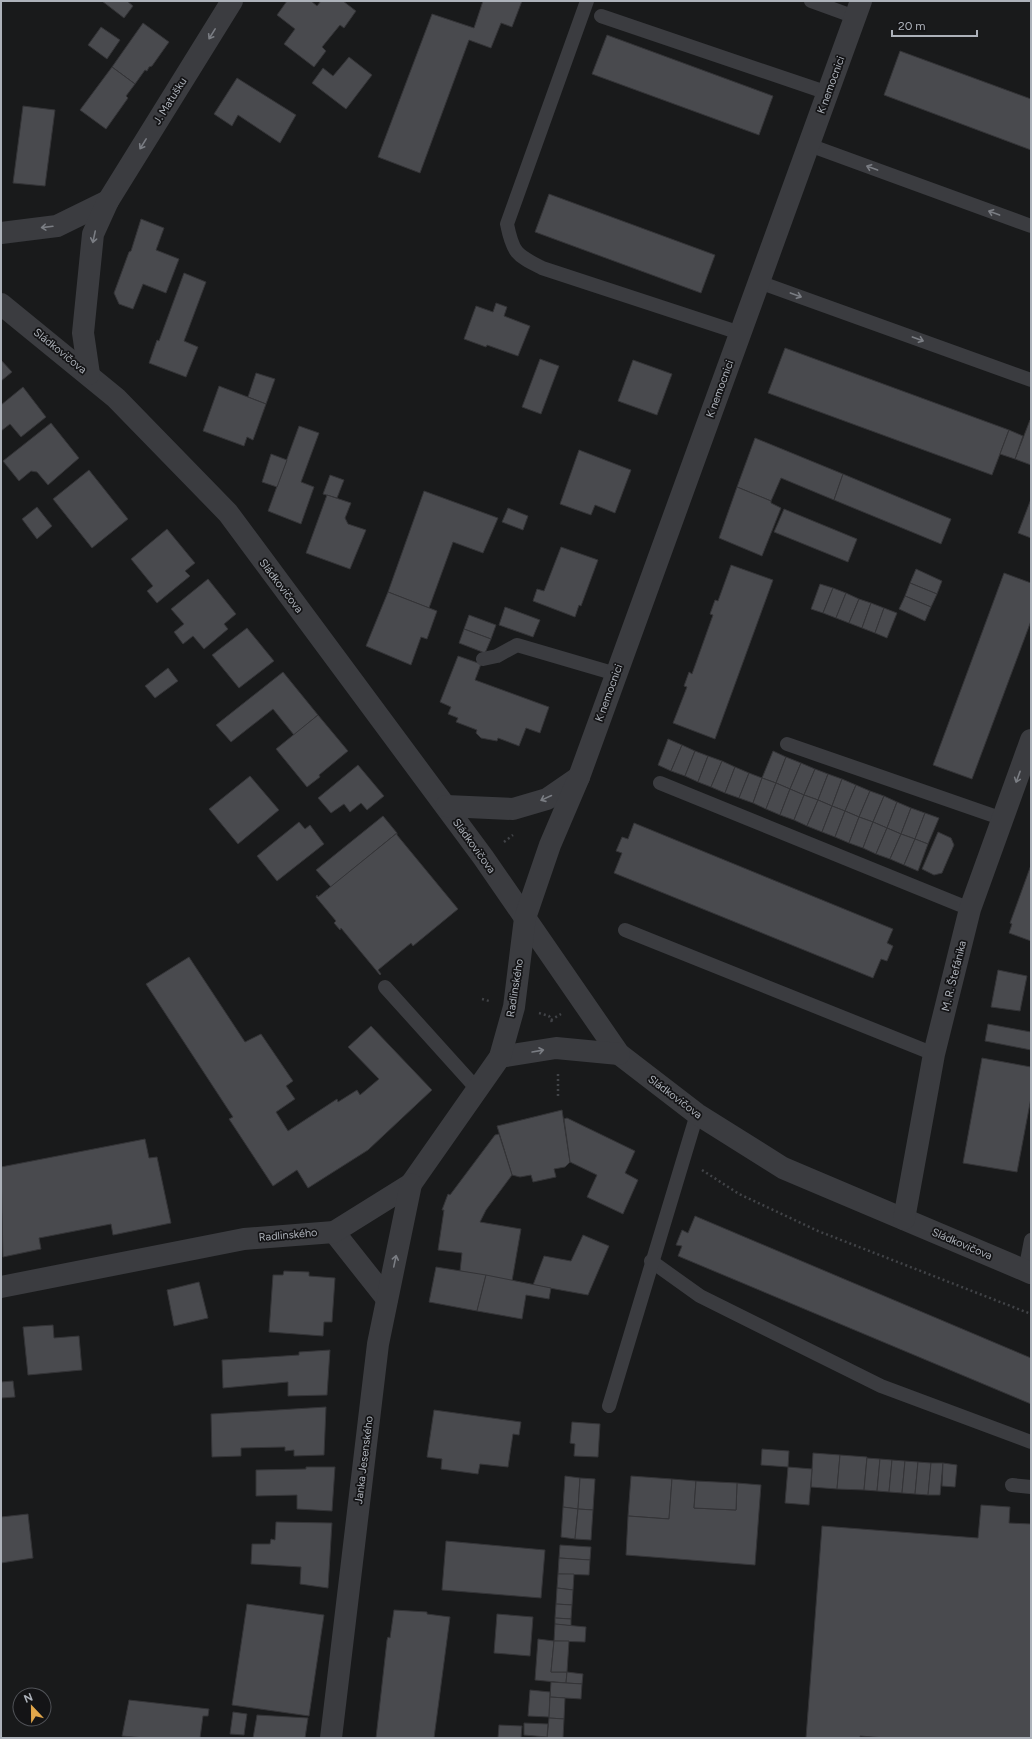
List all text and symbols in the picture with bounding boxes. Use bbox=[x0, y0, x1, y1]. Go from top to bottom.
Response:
scale bar bbox=[892, 12, 977, 38]
text: 20 m bbox=[898, 19, 926, 33]
one-way arrow bbox=[207, 28, 215, 40]
street label: K nemocnici bbox=[815, 54, 847, 116]
street label: J. Matušku bbox=[151, 75, 189, 127]
one-way arrow bbox=[139, 138, 147, 149]
one-way arrow bbox=[866, 164, 879, 171]
one-way arrow bbox=[989, 208, 1001, 216]
one-way arrow bbox=[41, 223, 54, 231]
one-way arrow bbox=[89, 230, 97, 243]
one-way arrow bbox=[790, 291, 802, 299]
street label: Sládkovičova bbox=[31, 326, 89, 376]
one-way arrow bbox=[912, 336, 925, 343]
street label: K nemocnici bbox=[704, 358, 736, 420]
street label: Sládkovičova bbox=[256, 556, 306, 616]
street label: K nemocnici bbox=[593, 662, 625, 724]
one-way arrow bbox=[1013, 771, 1021, 783]
one-way arrow bbox=[540, 795, 552, 802]
street label: Sládkovičova bbox=[450, 816, 498, 876]
street label: M. R. Štefánika bbox=[938, 939, 969, 1013]
street label: Radlinského bbox=[504, 958, 526, 1018]
one-way arrow bbox=[531, 1047, 544, 1055]
street label: Sládkovičova bbox=[645, 1072, 705, 1122]
street label: Sládkovičova bbox=[930, 1225, 994, 1263]
street label: Radlinského bbox=[258, 1226, 318, 1244]
one-way arrow bbox=[391, 1255, 399, 1268]
street label: Janka Jesenského bbox=[352, 1415, 376, 1505]
north arrow bbox=[12, 1687, 52, 1727]
text: N bbox=[22, 1691, 35, 1706]

